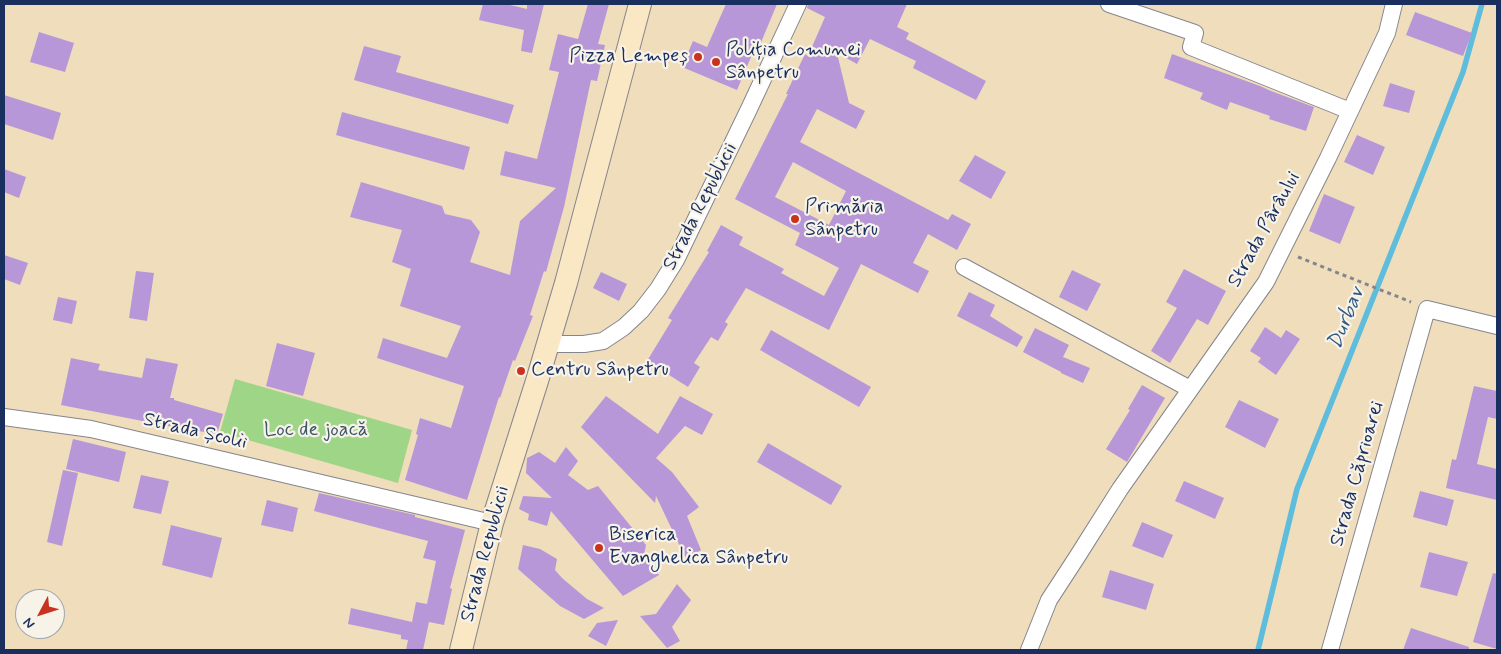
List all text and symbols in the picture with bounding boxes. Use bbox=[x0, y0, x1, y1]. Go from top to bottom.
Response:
place label: Poliția Comunei Sânpetru bbox=[726, 39, 861, 86]
place label: Pizza Lempeș bbox=[569, 45, 688, 69]
marker: Pizza Lempeș bbox=[692, 51, 704, 63]
marker: Poliția Comunei Sânpetru bbox=[710, 56, 722, 68]
street label: Strada Republicii bbox=[659, 139, 743, 275]
street label: Strada Pârâului bbox=[1223, 168, 1307, 292]
place label: Primăria Sânpetru bbox=[805, 196, 884, 243]
marker: Primăria Sânpetru bbox=[789, 213, 801, 225]
water label: Durbav bbox=[1323, 284, 1371, 354]
place label: Centru Sânpetru bbox=[531, 359, 669, 383]
marker: Centru Sânpetru bbox=[515, 365, 527, 377]
street label: Strada Căprioarei bbox=[1326, 399, 1390, 549]
street label: Strada Școlii bbox=[141, 408, 249, 456]
park label: Loc de joacă bbox=[264, 419, 368, 443]
street label: Strada Republicii bbox=[456, 483, 516, 625]
place label: Biserica Evanghelica Sânpetru bbox=[609, 524, 788, 571]
marker: Biserica Evanghelica Sânpetru bbox=[593, 542, 605, 554]
north arrow bbox=[15, 589, 65, 639]
text: N bbox=[19, 614, 39, 632]

